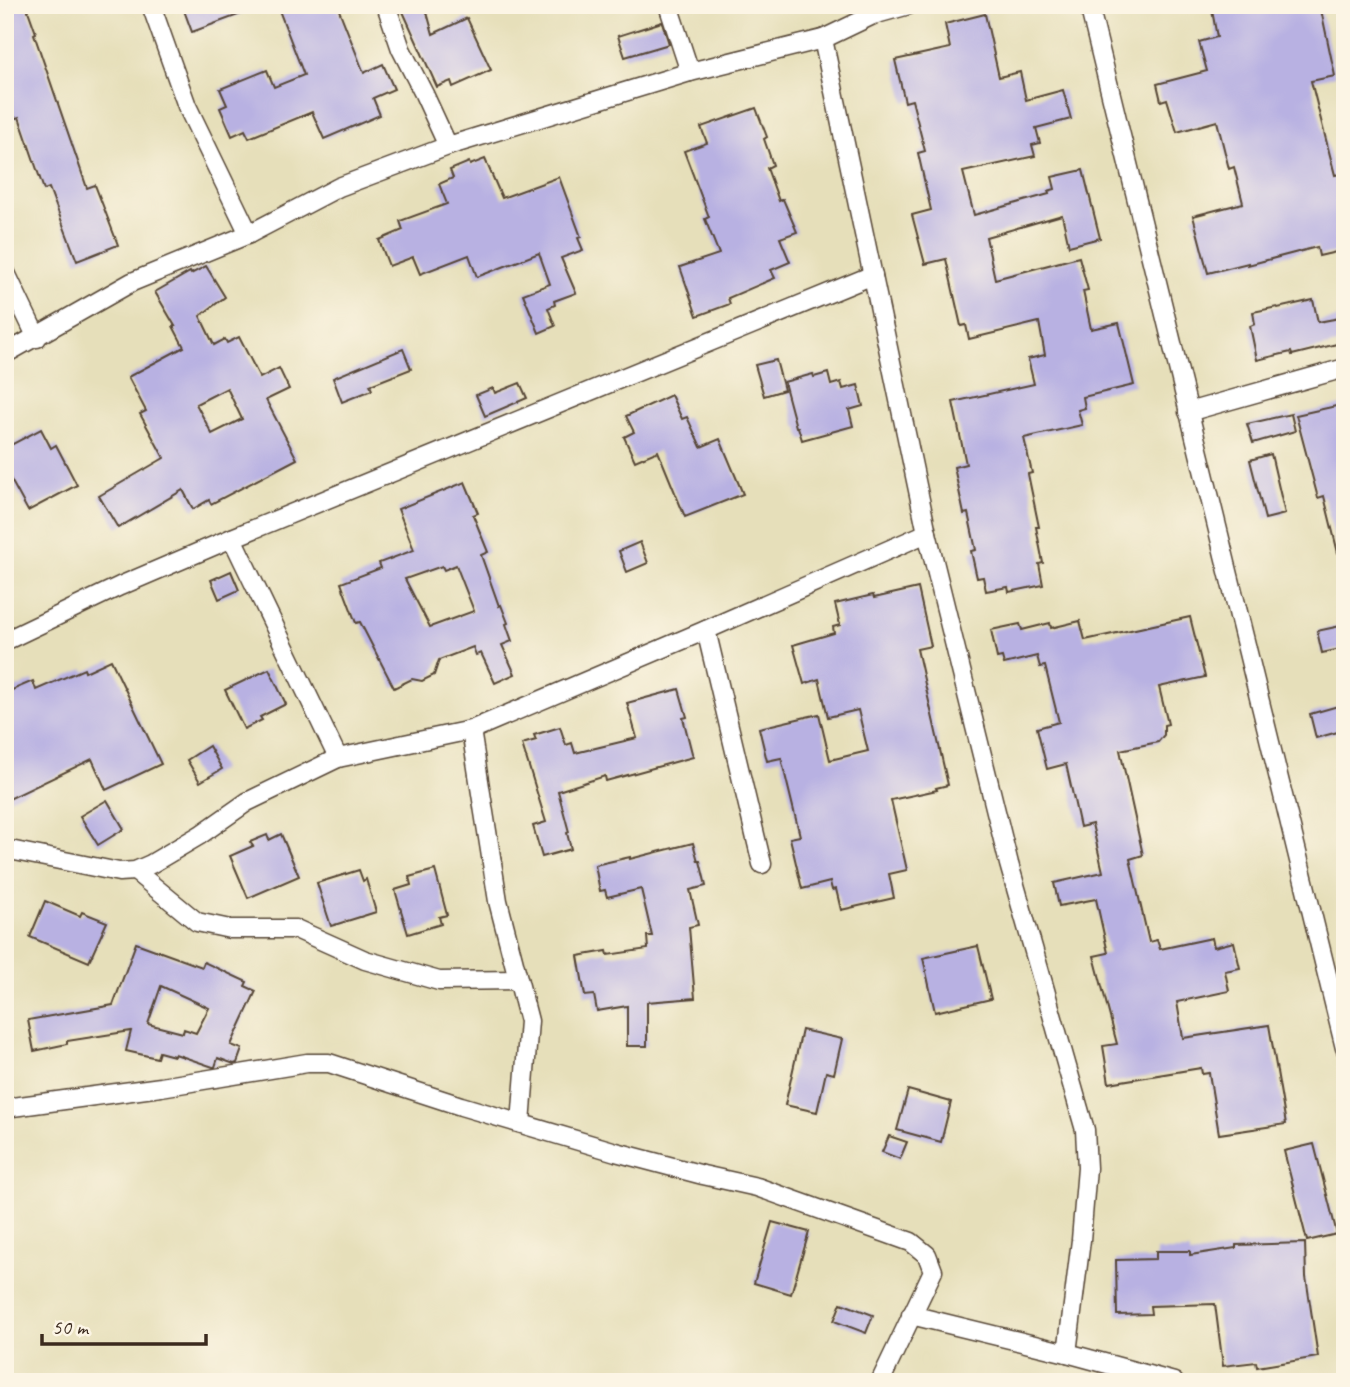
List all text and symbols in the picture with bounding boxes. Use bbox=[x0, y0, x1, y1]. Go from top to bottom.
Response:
scale bar bbox=[42, 1303, 206, 1347]
text: 50 m bbox=[52, 1314, 90, 1340]

